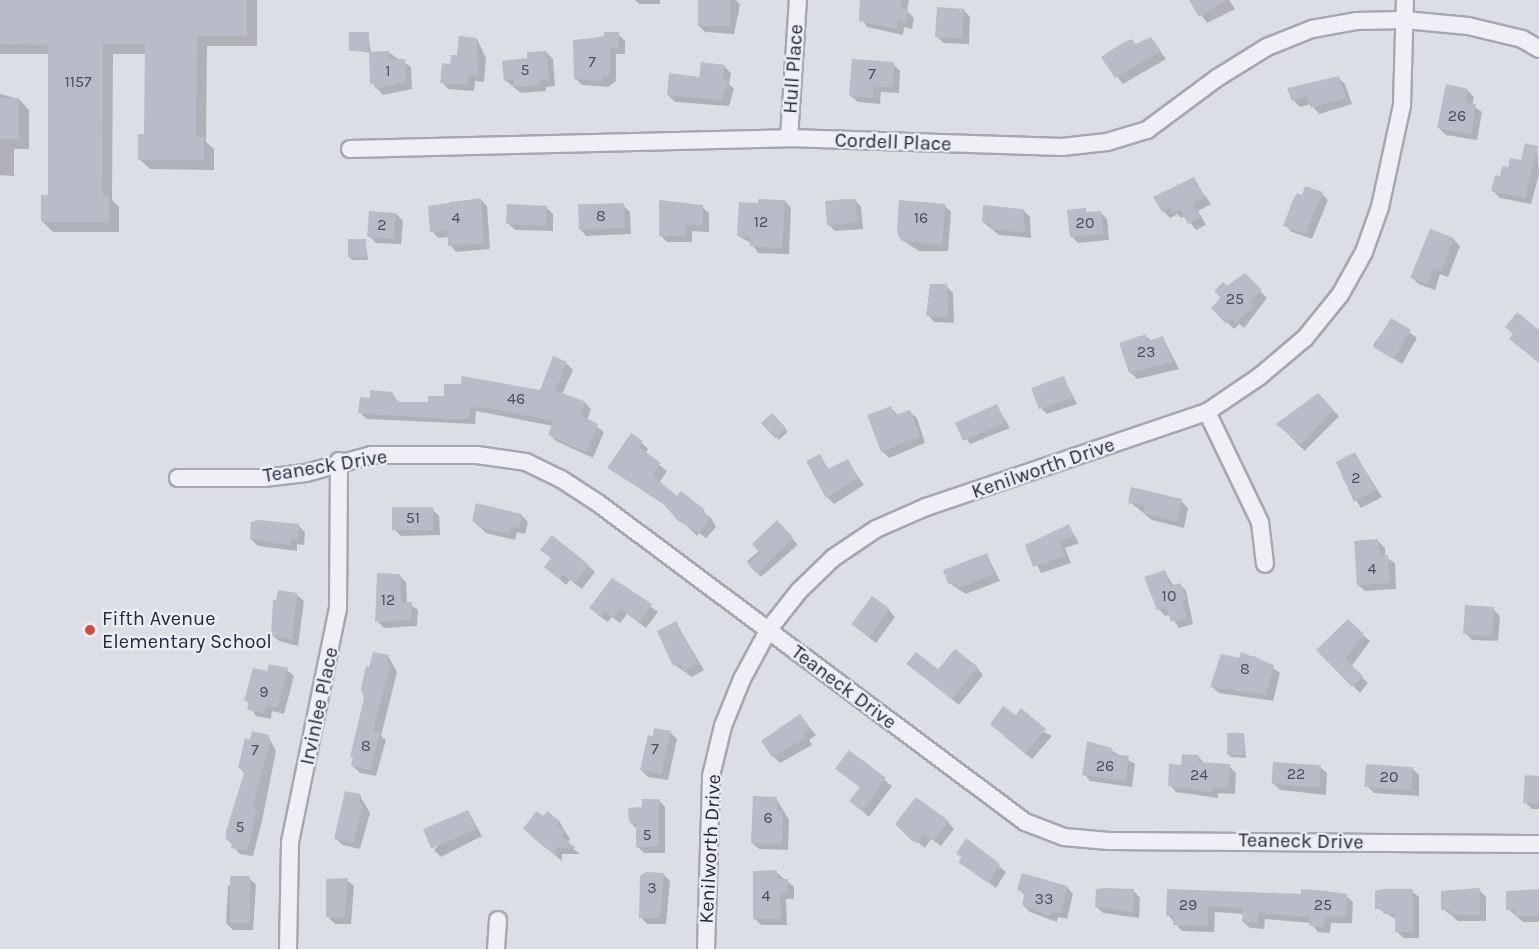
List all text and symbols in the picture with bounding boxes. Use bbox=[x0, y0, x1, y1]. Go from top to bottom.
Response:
street label: Hull Place bbox=[778, 23, 808, 115]
house number: 7 bbox=[588, 52, 596, 72]
house number: 5 bbox=[520, 60, 530, 80]
house number: 1 bbox=[385, 61, 391, 81]
house number: 7 bbox=[868, 64, 876, 84]
house number: 1157 bbox=[64, 72, 92, 92]
house number: 26 bbox=[1448, 106, 1466, 126]
street label: Cordell Place bbox=[834, 128, 952, 156]
house number: 8 bbox=[596, 206, 606, 226]
house number: 4 bbox=[452, 208, 460, 228]
house number: 16 bbox=[914, 208, 928, 228]
house number: 12 bbox=[754, 212, 768, 232]
house number: 20 bbox=[1076, 213, 1094, 233]
house number: 2 bbox=[377, 215, 387, 235]
house number: 25 bbox=[1226, 289, 1244, 309]
house number: 23 bbox=[1137, 342, 1155, 362]
house number: 46 bbox=[507, 389, 525, 409]
street label: Kenilworth Drive bbox=[968, 432, 1118, 504]
street label: Teaneck Drive bbox=[261, 444, 389, 488]
house number: 2 bbox=[1351, 468, 1361, 488]
house number: 51 bbox=[406, 508, 420, 528]
house number: 4 bbox=[1368, 559, 1376, 579]
house number: 10 bbox=[1162, 586, 1176, 606]
house number: 12 bbox=[381, 590, 395, 610]
place label: Fifth Avenue Elementary School bbox=[102, 606, 272, 653]
marker: Fifth Avenue Elementary School bbox=[83, 623, 97, 637]
street label: Teaneck Drive bbox=[787, 640, 901, 734]
street label: Irvinlee Place bbox=[295, 645, 343, 767]
house number: 8 bbox=[1240, 659, 1250, 679]
house number: 9 bbox=[259, 682, 269, 702]
house number: 8 bbox=[361, 736, 371, 756]
house number: 7 bbox=[651, 739, 659, 759]
house number: 7 bbox=[251, 740, 259, 760]
house number: 26 bbox=[1096, 756, 1114, 776]
house number: 22 bbox=[1287, 764, 1305, 784]
house number: 24 bbox=[1190, 765, 1208, 785]
house number: 20 bbox=[1380, 767, 1398, 787]
street label: Kenilworth Drive bbox=[694, 774, 726, 924]
house number: 6 bbox=[763, 808, 773, 828]
house number: 5 bbox=[235, 817, 245, 837]
house number: 5 bbox=[642, 825, 652, 845]
street label: Teaneck Drive bbox=[1238, 828, 1364, 854]
house number: 3 bbox=[647, 878, 657, 898]
house number: 4 bbox=[762, 886, 770, 906]
house number: 33 bbox=[1035, 889, 1053, 909]
house number: 29 bbox=[1179, 895, 1197, 915]
house number: 25 bbox=[1314, 895, 1332, 915]

